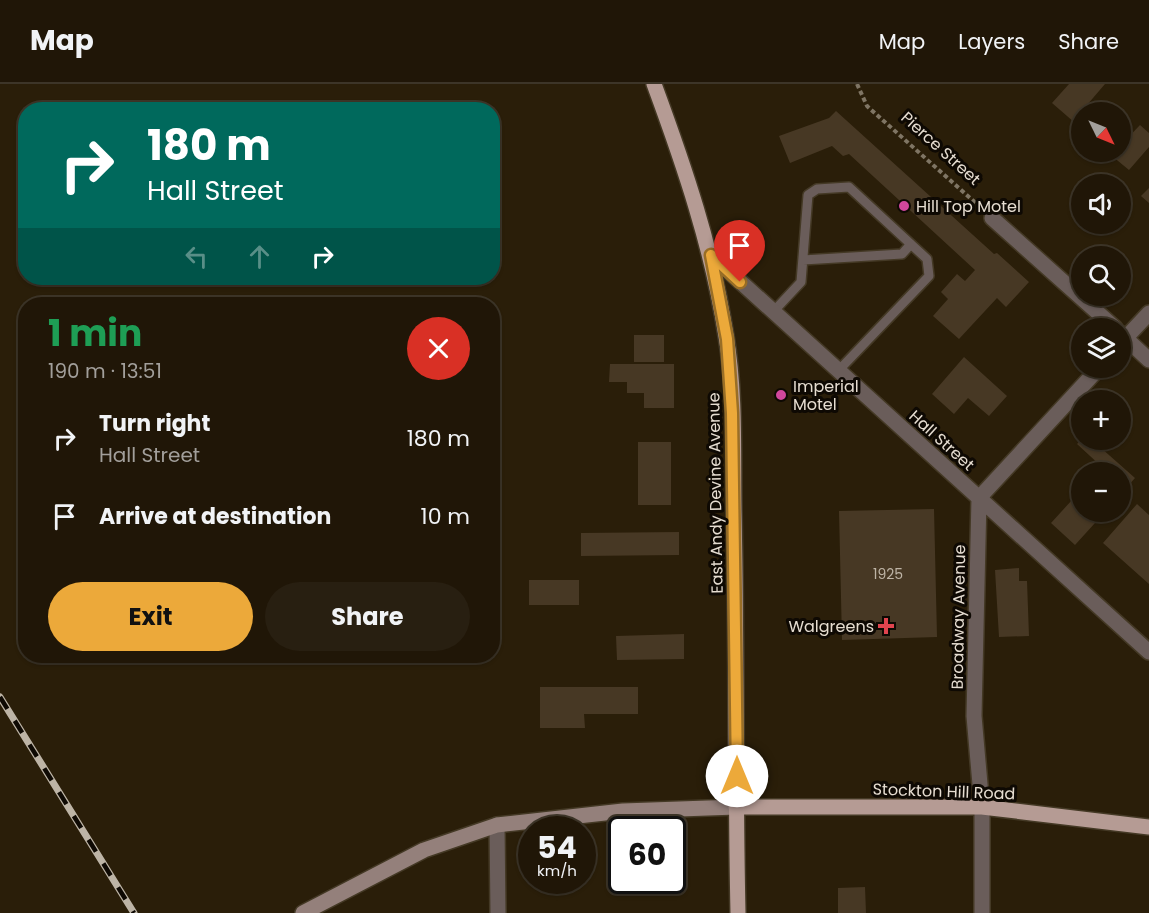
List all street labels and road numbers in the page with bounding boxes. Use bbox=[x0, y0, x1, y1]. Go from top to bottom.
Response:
street label: Pierce Street bbox=[896, 106, 986, 190]
street label: East Andy Devine Avenue bbox=[702, 392, 729, 594]
street label: Hall Street bbox=[904, 405, 980, 476]
street label: Broadway Avenue bbox=[946, 544, 971, 690]
street label: Stockton Hill Road bbox=[872, 778, 1016, 805]

